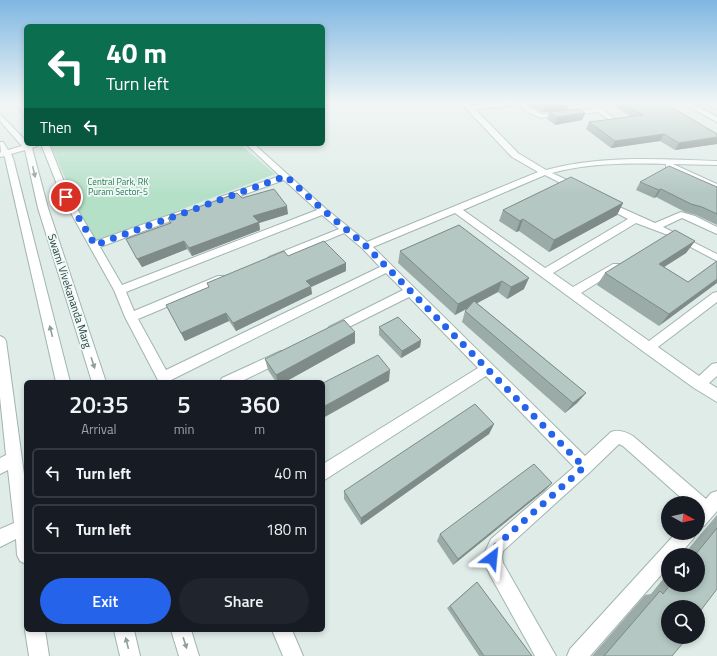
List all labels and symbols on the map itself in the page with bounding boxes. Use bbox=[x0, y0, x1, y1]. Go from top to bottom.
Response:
one-way arrow bbox=[32, 166, 38, 179]
park label: Central Park, RK Puram Sector-5 bbox=[88, 175, 148, 198]
pin bbox=[49, 180, 83, 214]
street label: Swami Vivekananda Marg bbox=[44, 232, 96, 350]
one-way arrow bbox=[47, 324, 53, 337]
one-way arrow bbox=[91, 358, 97, 370]
north arrow bbox=[661, 496, 705, 540]
position arrow bbox=[471, 537, 513, 579]
one-way arrow bbox=[124, 637, 130, 649]
one-way arrow bbox=[182, 637, 188, 649]

